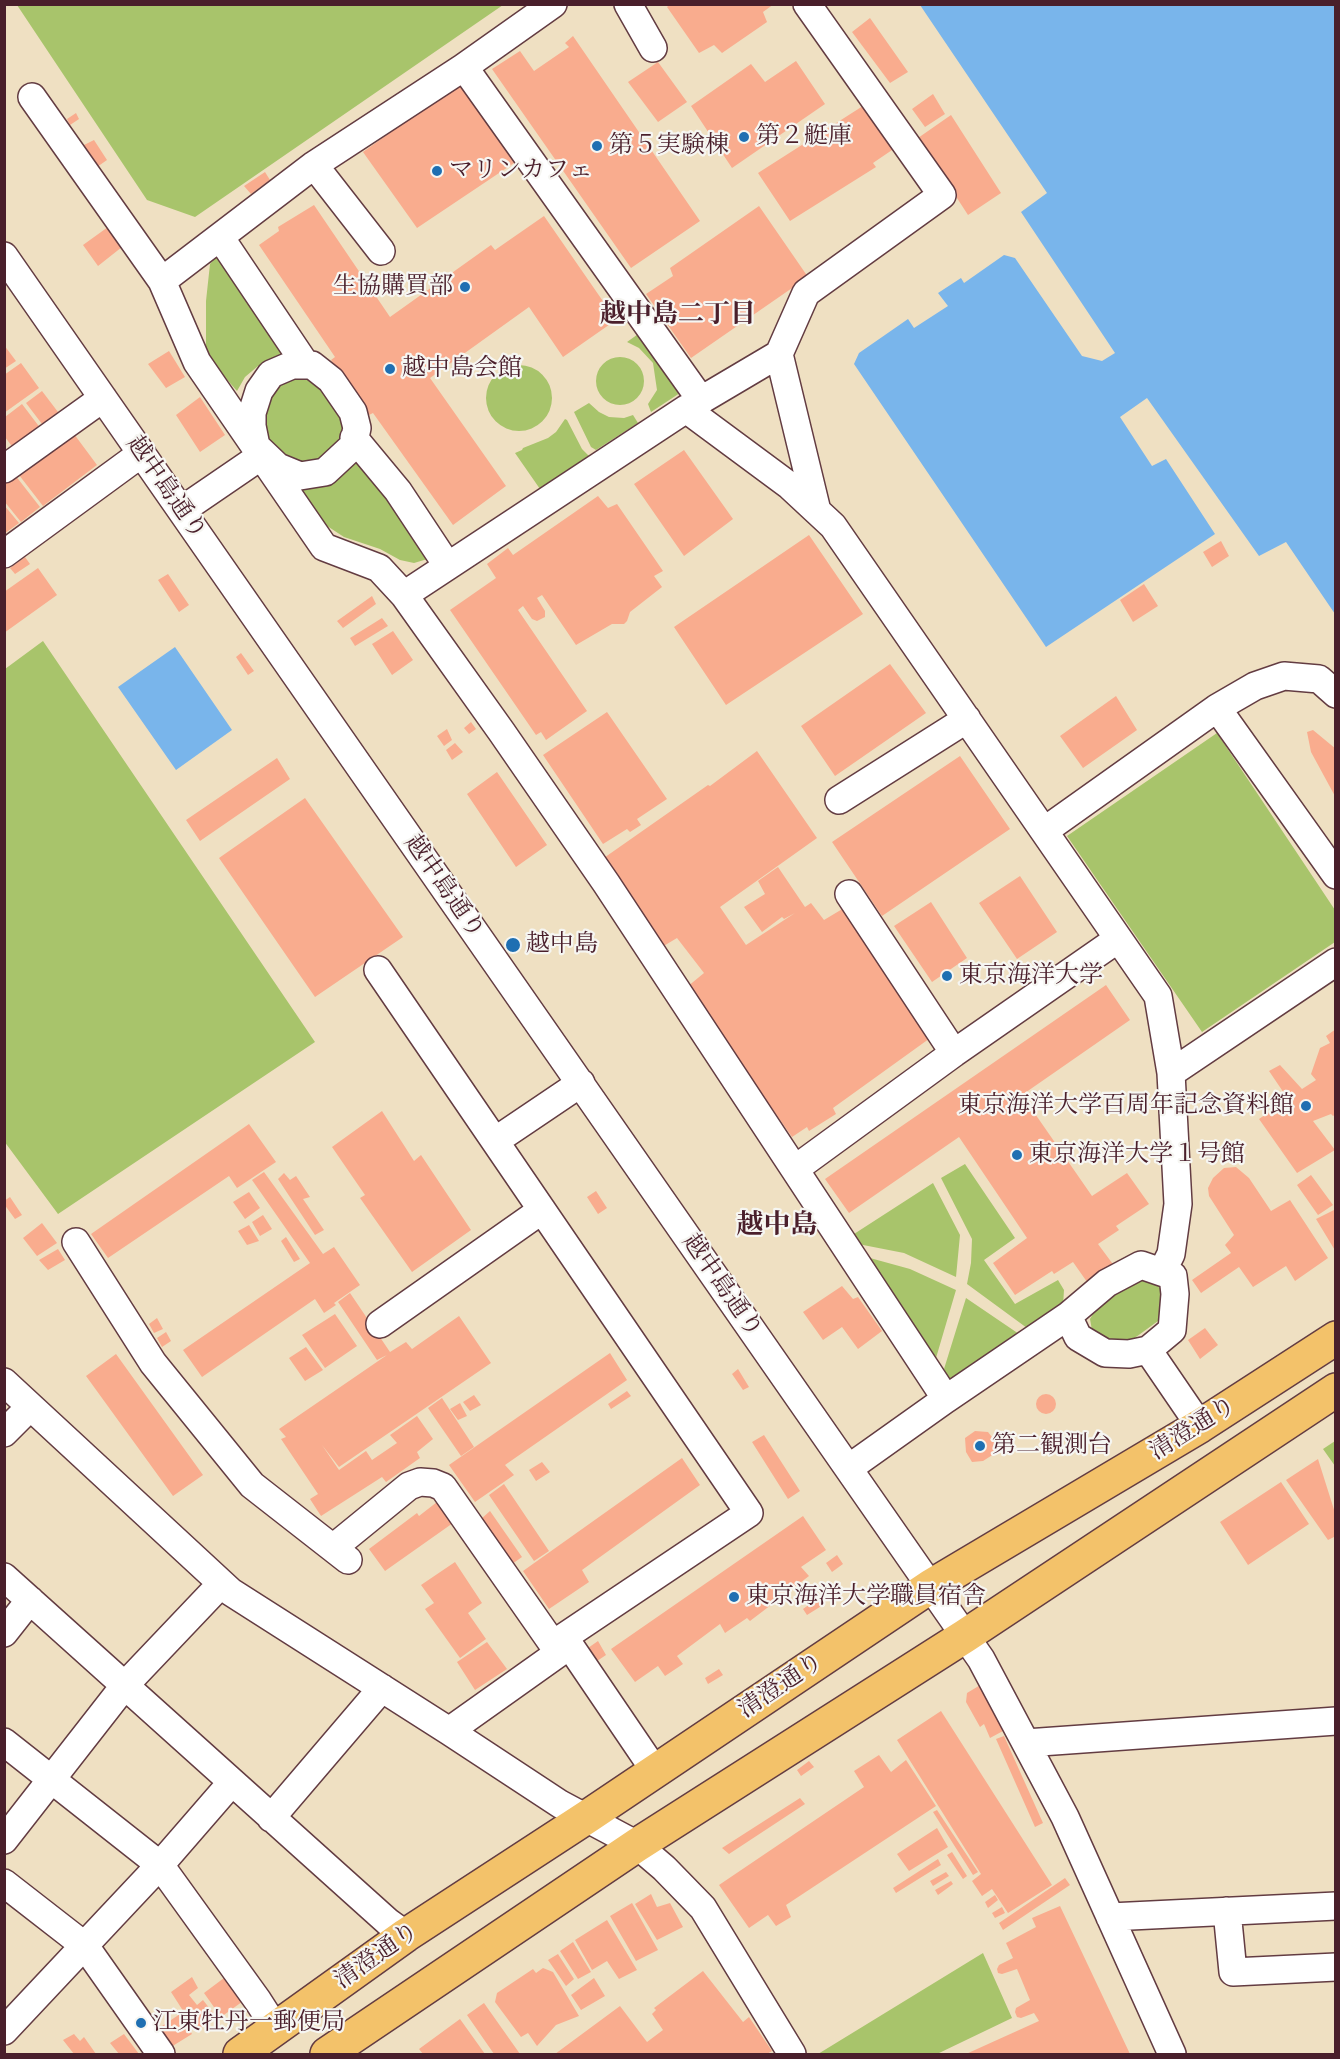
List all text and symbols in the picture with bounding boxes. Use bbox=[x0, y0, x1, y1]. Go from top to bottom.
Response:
place label: 第２艇庫 bbox=[756, 123, 852, 151]
marker: 第２艇庫 bbox=[737, 130, 751, 144]
place label: 第５実験棟 bbox=[609, 132, 729, 160]
marker: 第５実験棟 bbox=[590, 139, 604, 153]
place label: マリンカフェ bbox=[449, 157, 593, 185]
marker: マリンカフェ bbox=[430, 164, 444, 178]
place label: 生協購買部 bbox=[333, 273, 453, 301]
marker: 生協購買部 bbox=[458, 280, 472, 294]
district label: 越中島二丁目 bbox=[600, 299, 756, 331]
place label: 越中島会館 bbox=[402, 355, 522, 383]
marker: 越中島会館 bbox=[383, 362, 397, 376]
street label: 越中島通り bbox=[120, 431, 212, 545]
street label: 越中島通り bbox=[398, 830, 490, 944]
place label: 越中島 bbox=[526, 931, 598, 959]
marker: 越中島 bbox=[504, 936, 522, 954]
place label: 東京海洋大学 bbox=[959, 962, 1103, 990]
marker: 東京海洋大学 bbox=[940, 969, 954, 983]
place label: 東京海洋大学百周年記念資料館 bbox=[958, 1092, 1294, 1120]
marker: 東京海洋大学百周年記念資料館 bbox=[1299, 1099, 1313, 1113]
place label: 東京海洋大学１号館 bbox=[1029, 1141, 1245, 1169]
marker: 東京海洋大学１号館 bbox=[1010, 1148, 1024, 1162]
district label: 越中島 bbox=[737, 1210, 817, 1242]
street label: 越中島通り bbox=[676, 1229, 768, 1343]
street label: 清澄通り bbox=[1145, 1391, 1241, 1467]
place label: 第二観測台 bbox=[992, 1432, 1112, 1460]
marker: 第二観測台 bbox=[973, 1439, 987, 1453]
place label: 東京海洋大学職員宿舎 bbox=[746, 1583, 986, 1611]
marker: 東京海洋大学職員宿舎 bbox=[727, 1590, 741, 1604]
street label: 清澄通り bbox=[733, 1647, 829, 1725]
street label: 清澄通り bbox=[329, 1917, 425, 1995]
place label: 江東牡丹一郵便局 bbox=[153, 2009, 345, 2037]
marker: 江東牡丹一郵便局 bbox=[134, 2016, 148, 2030]

